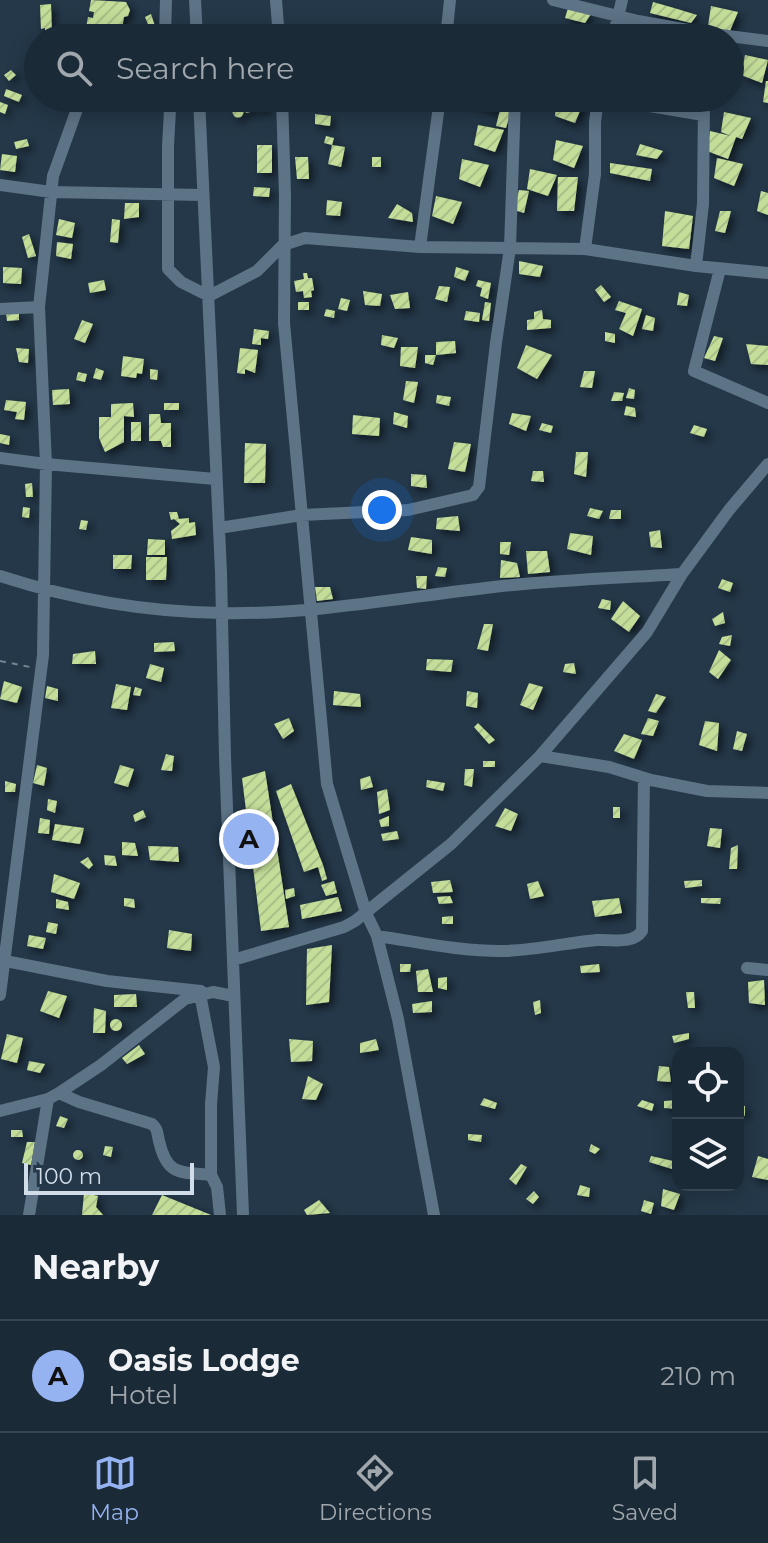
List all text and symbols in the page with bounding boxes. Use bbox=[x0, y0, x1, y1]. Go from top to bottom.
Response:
search box bbox=[24, 24, 744, 112]
icon: search bbox=[52, 46, 96, 90]
text: Search here bbox=[116, 50, 294, 87]
your location bbox=[362, 490, 402, 530]
pin: A bbox=[223, 809, 275, 869]
map controls bbox=[672, 1047, 744, 1191]
button: locate bbox=[672, 1047, 744, 1119]
button: layers bbox=[672, 1119, 744, 1191]
scale bar bbox=[24, 1159, 194, 1195]
text: 100 m bbox=[36, 1163, 102, 1190]
text: Nearby bbox=[32, 1246, 159, 1288]
text: Oasis Lodge bbox=[108, 1342, 300, 1379]
text: A bbox=[48, 1360, 68, 1392]
text: 210 m bbox=[660, 1360, 736, 1392]
text: Hotel bbox=[108, 1379, 178, 1411]
tab: Map bbox=[90, 1451, 139, 1526]
tab: Directions bbox=[319, 1451, 432, 1526]
tab: Saved bbox=[612, 1451, 678, 1526]

